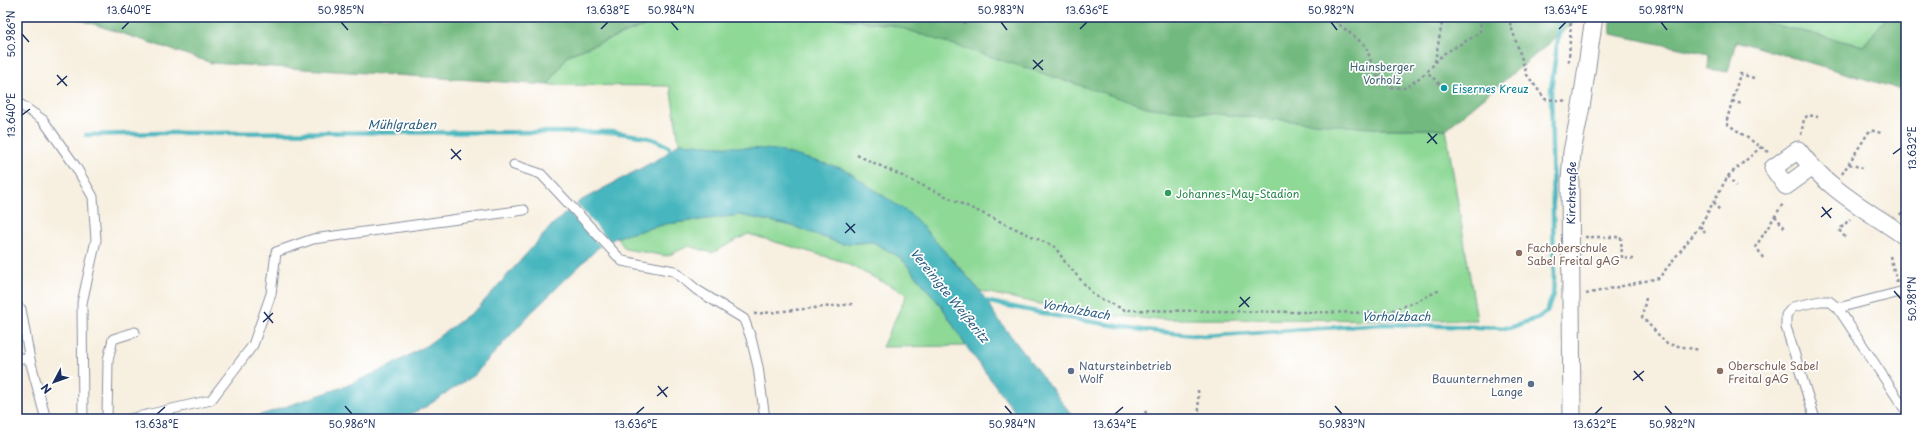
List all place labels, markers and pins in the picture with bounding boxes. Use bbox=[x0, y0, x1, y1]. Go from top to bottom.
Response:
place label: Eisernes Kreuz bbox=[1452, 80, 1528, 97]
marker: Eisernes Kreuz bbox=[1439, 83, 1449, 93]
place label: Johannes-May-Stadion bbox=[1176, 185, 1299, 202]
marker: Johannes-May-Stadion bbox=[1163, 188, 1173, 198]
place label: Fachoberschule Sabel Freital gAG bbox=[1527, 239, 1620, 269]
marker: Fachoberschule Sabel Freital gAG bbox=[1514, 248, 1524, 258]
place label: Natursteinbetrieb Wolf bbox=[1079, 357, 1172, 387]
place label: Oberschule Sabel Freital gAG bbox=[1728, 357, 1819, 387]
marker: Natursteinbetrieb Wolf bbox=[1066, 366, 1076, 376]
marker: Oberschule Sabel Freital gAG bbox=[1715, 366, 1725, 376]
place label: Bauunternehmen Lange bbox=[1432, 370, 1523, 400]
marker: Bauunternehmen Lange bbox=[1526, 379, 1536, 389]

